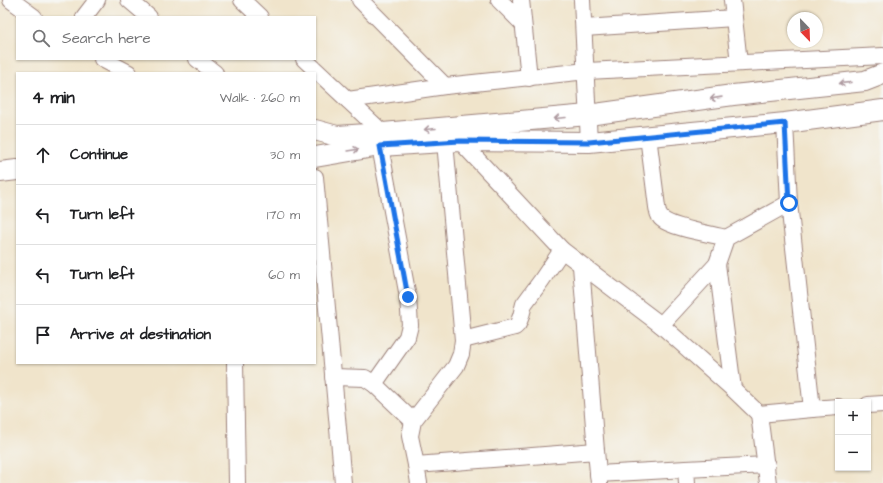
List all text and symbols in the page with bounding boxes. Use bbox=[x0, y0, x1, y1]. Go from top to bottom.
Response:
north arrow bbox=[787, 12, 823, 48]
search box bbox=[16, 16, 316, 60]
icon: search bbox=[30, 27, 52, 49]
text: Search here bbox=[62, 28, 151, 49]
one-way arrow bbox=[839, 79, 852, 87]
text: 4 min bbox=[32, 86, 75, 110]
text: Walk · 260 m bbox=[220, 89, 300, 107]
one-way arrow bbox=[710, 94, 723, 102]
one-way arrow bbox=[554, 114, 567, 122]
one-way arrow bbox=[424, 126, 437, 133]
icon: ahead bbox=[32, 144, 54, 166]
text: Continue bbox=[70, 144, 128, 165]
text: 30 m bbox=[270, 146, 300, 164]
one-way arrow bbox=[347, 146, 360, 154]
route start bbox=[780, 194, 798, 212]
icon: left bbox=[32, 204, 54, 226]
text: Turn left bbox=[70, 204, 134, 225]
text: 170 m bbox=[267, 206, 300, 224]
icon: left bbox=[32, 264, 54, 286]
text: Turn left bbox=[70, 264, 134, 285]
text: 60 m bbox=[268, 266, 300, 284]
route end bbox=[399, 288, 417, 306]
icon: arrive bbox=[32, 324, 54, 346]
text: Arrive at destination bbox=[70, 324, 211, 345]
map controls bbox=[835, 399, 871, 471]
button: + bbox=[835, 399, 871, 435]
button: − bbox=[835, 435, 871, 471]

